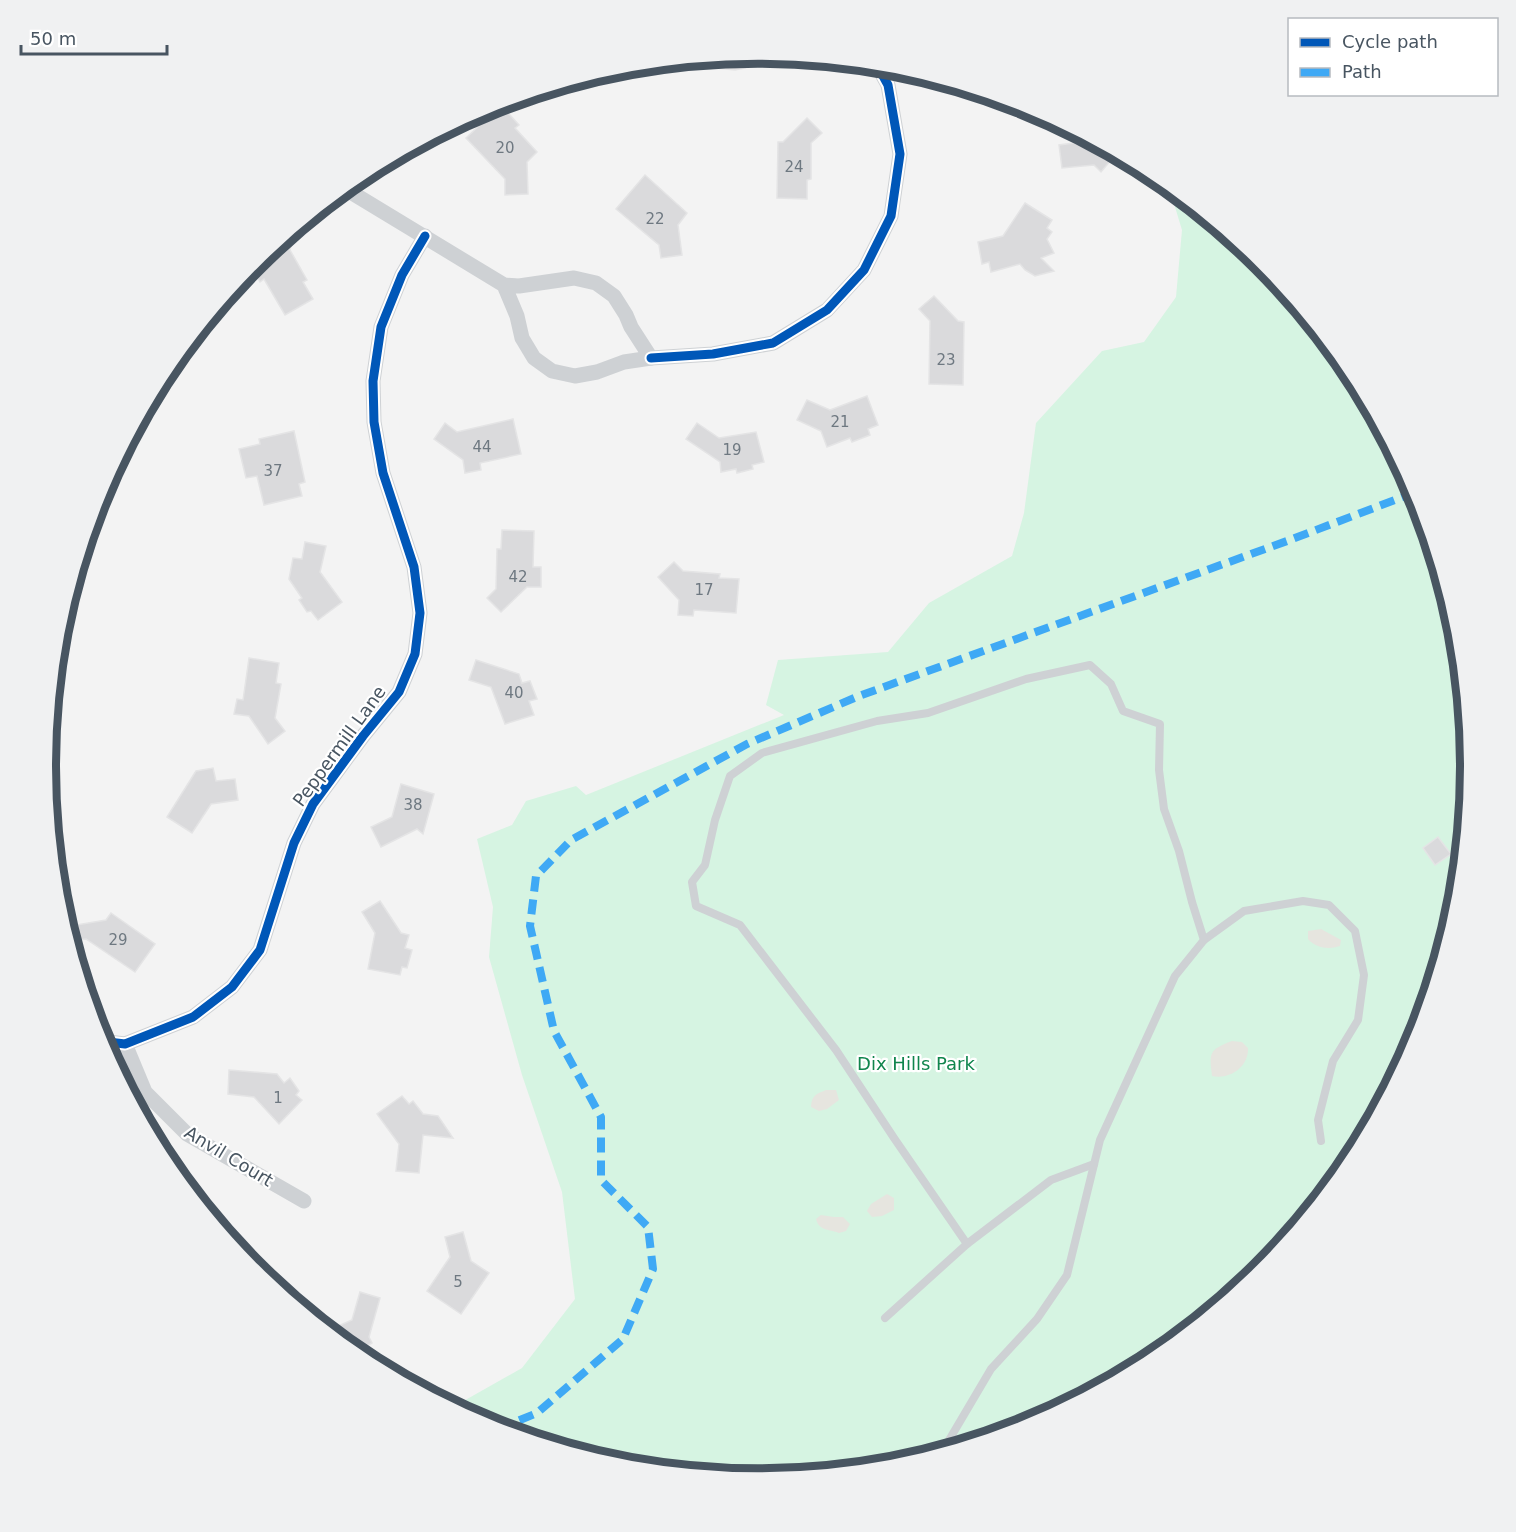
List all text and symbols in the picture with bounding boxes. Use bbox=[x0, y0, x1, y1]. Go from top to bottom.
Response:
scale bar bbox=[21, 18, 166, 56]
legend bbox=[1288, 18, 1498, 96]
text: 50 m bbox=[30, 28, 76, 49]
text: Cycle path bbox=[1342, 31, 1438, 52]
text: Path bbox=[1342, 61, 1382, 82]
house number: 20 bbox=[495, 139, 515, 157]
house number: 24 bbox=[784, 158, 804, 176]
house number: 22 bbox=[645, 210, 665, 228]
house number: 23 bbox=[936, 351, 956, 369]
house number: 21 bbox=[830, 413, 850, 431]
house number: 44 bbox=[472, 438, 492, 456]
house number: 19 bbox=[722, 441, 742, 459]
house number: 37 bbox=[263, 462, 283, 480]
house number: 42 bbox=[508, 568, 528, 586]
house number: 17 bbox=[694, 581, 714, 599]
street label: Peppermill Lane bbox=[288, 682, 390, 810]
house number: 40 bbox=[504, 684, 524, 702]
house number: 38 bbox=[403, 796, 423, 814]
house number: 29 bbox=[108, 931, 128, 949]
park label: Dix Hills Park bbox=[857, 1053, 975, 1074]
house number: 1 bbox=[273, 1089, 283, 1107]
street label: Anvil Court bbox=[181, 1121, 277, 1191]
house number: 5 bbox=[453, 1273, 463, 1291]

